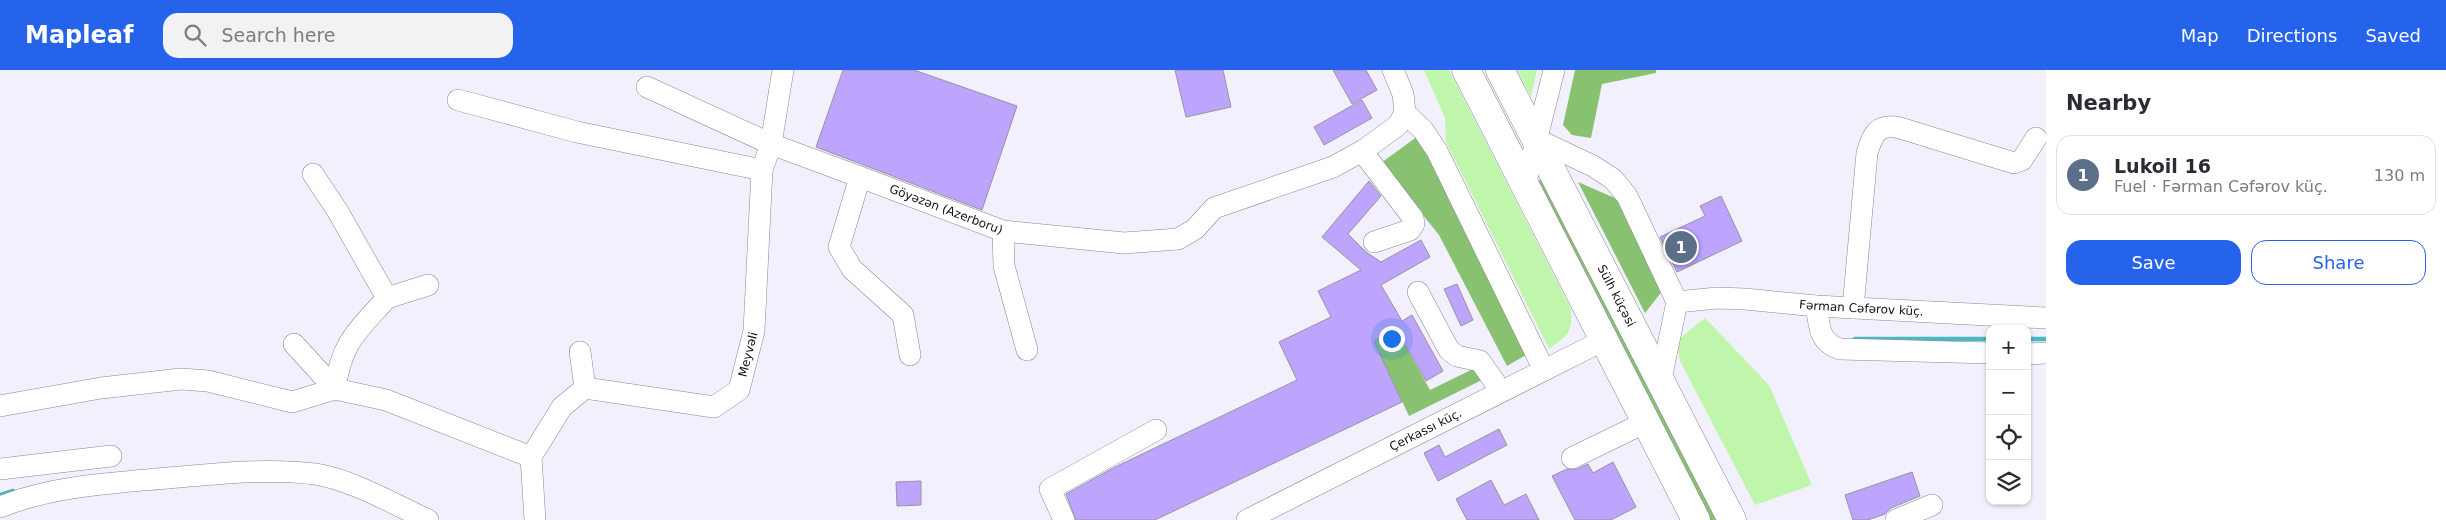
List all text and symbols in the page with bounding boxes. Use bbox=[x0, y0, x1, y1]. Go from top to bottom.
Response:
search box bbox=[163, 13, 513, 58]
text: Mapleaf bbox=[25, 21, 133, 49]
icon: search bbox=[181, 21, 209, 49]
text: Search here bbox=[221, 24, 336, 46]
text: Map bbox=[2181, 25, 2219, 46]
text: Directions bbox=[2247, 25, 2337, 46]
text: Saved bbox=[2365, 25, 2421, 46]
text: Nearby bbox=[2066, 91, 2151, 115]
text: Lukoil 16 bbox=[2114, 155, 2211, 177]
text: 1 bbox=[2077, 166, 2089, 185]
text: 130 m bbox=[2374, 166, 2425, 185]
text: Fuel · Fərman Cəfərov küç. bbox=[2114, 177, 2328, 196]
street label: Göyəzən (Azerboru) bbox=[887, 182, 1005, 237]
pin: 1 bbox=[1665, 228, 1697, 266]
button: Save bbox=[2066, 240, 2241, 285]
button: Share bbox=[2251, 240, 2426, 285]
street label: Sülh küçəsi bbox=[1595, 262, 1638, 329]
street label: Fərman Cəfərov küç. bbox=[1799, 297, 1924, 319]
map controls bbox=[1986, 325, 2031, 505]
button: + bbox=[1986, 325, 2031, 370]
your location bbox=[1379, 326, 1405, 352]
street label: Meyvəli bbox=[736, 331, 760, 379]
button: − bbox=[1986, 370, 2031, 415]
street label: Çerkassı küç. bbox=[1387, 406, 1464, 454]
button: locate bbox=[1986, 415, 2031, 460]
button: layers bbox=[1986, 460, 2031, 505]

